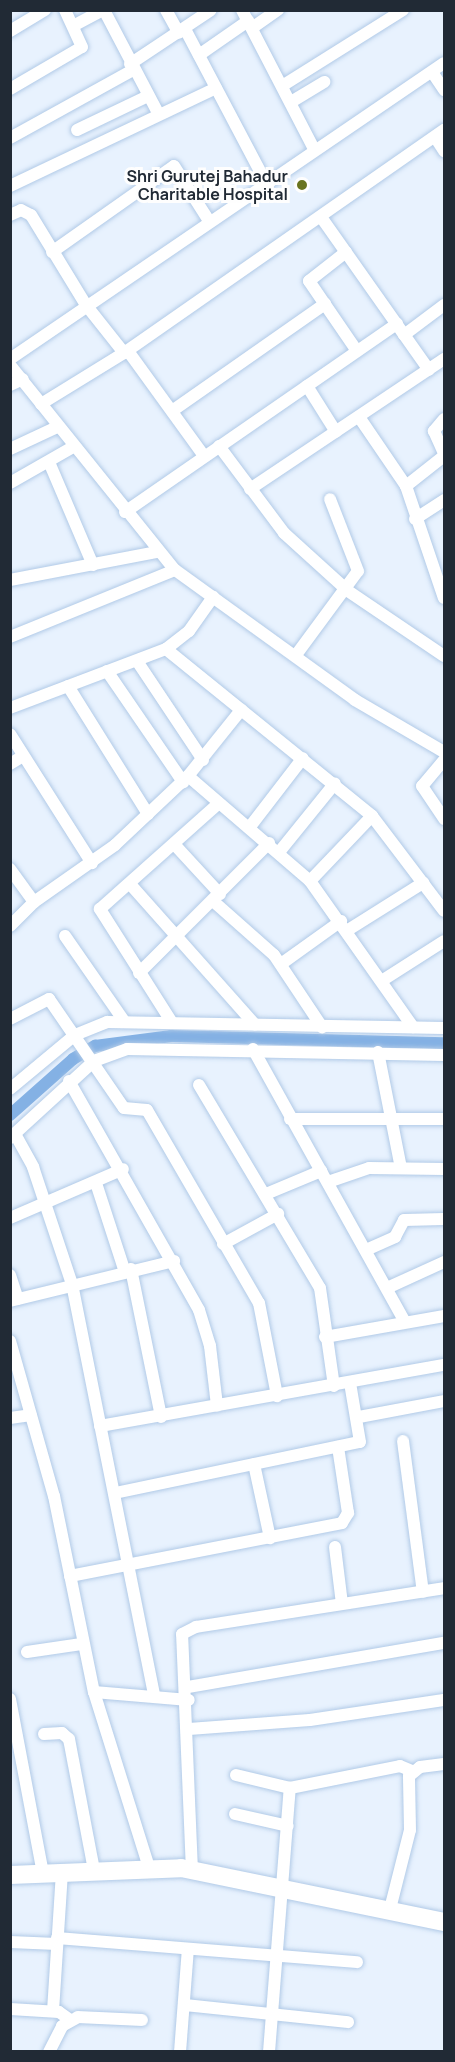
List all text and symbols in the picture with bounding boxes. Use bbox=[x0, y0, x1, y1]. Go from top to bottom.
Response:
place label: Shri Gurutej Bahadur Charitable Hospital bbox=[127, 166, 288, 204]
marker: Shri Gurutej Bahadur Charitable Hospital bbox=[293, 176, 311, 194]

